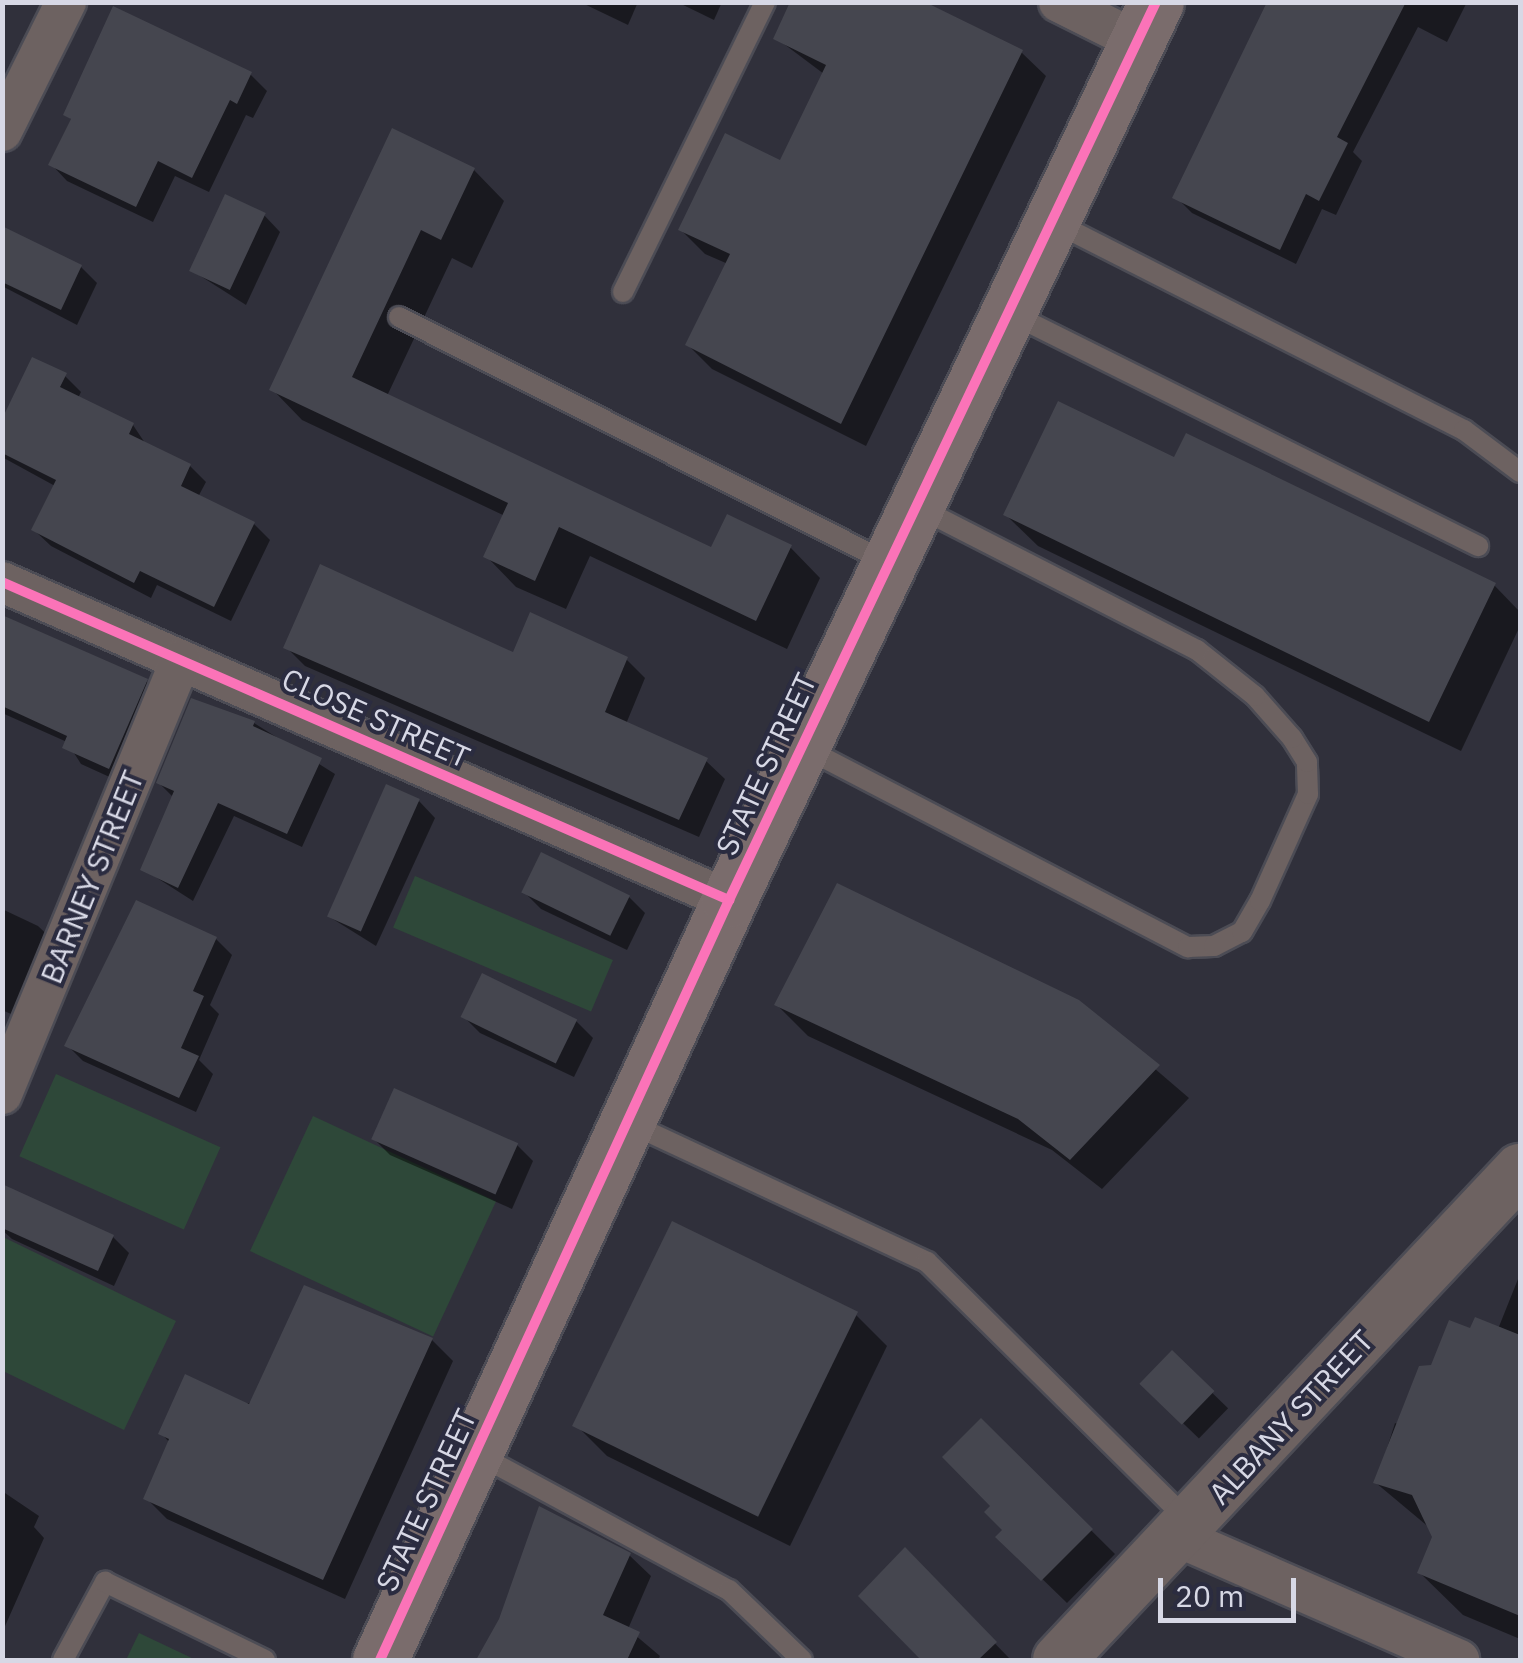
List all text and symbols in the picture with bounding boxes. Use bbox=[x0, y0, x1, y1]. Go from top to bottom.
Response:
street label: CLOSE STREET bbox=[277, 661, 475, 775]
street label: STATE STREET bbox=[708, 667, 824, 861]
street label: BARNEY STREET bbox=[33, 765, 151, 989]
street label: ALBANY STREET bbox=[1201, 1323, 1381, 1511]
street label: STATE STREET bbox=[368, 1403, 484, 1597]
scale bar bbox=[1163, 1558, 1300, 1620]
text: 20 m bbox=[1175, 1576, 1244, 1615]

